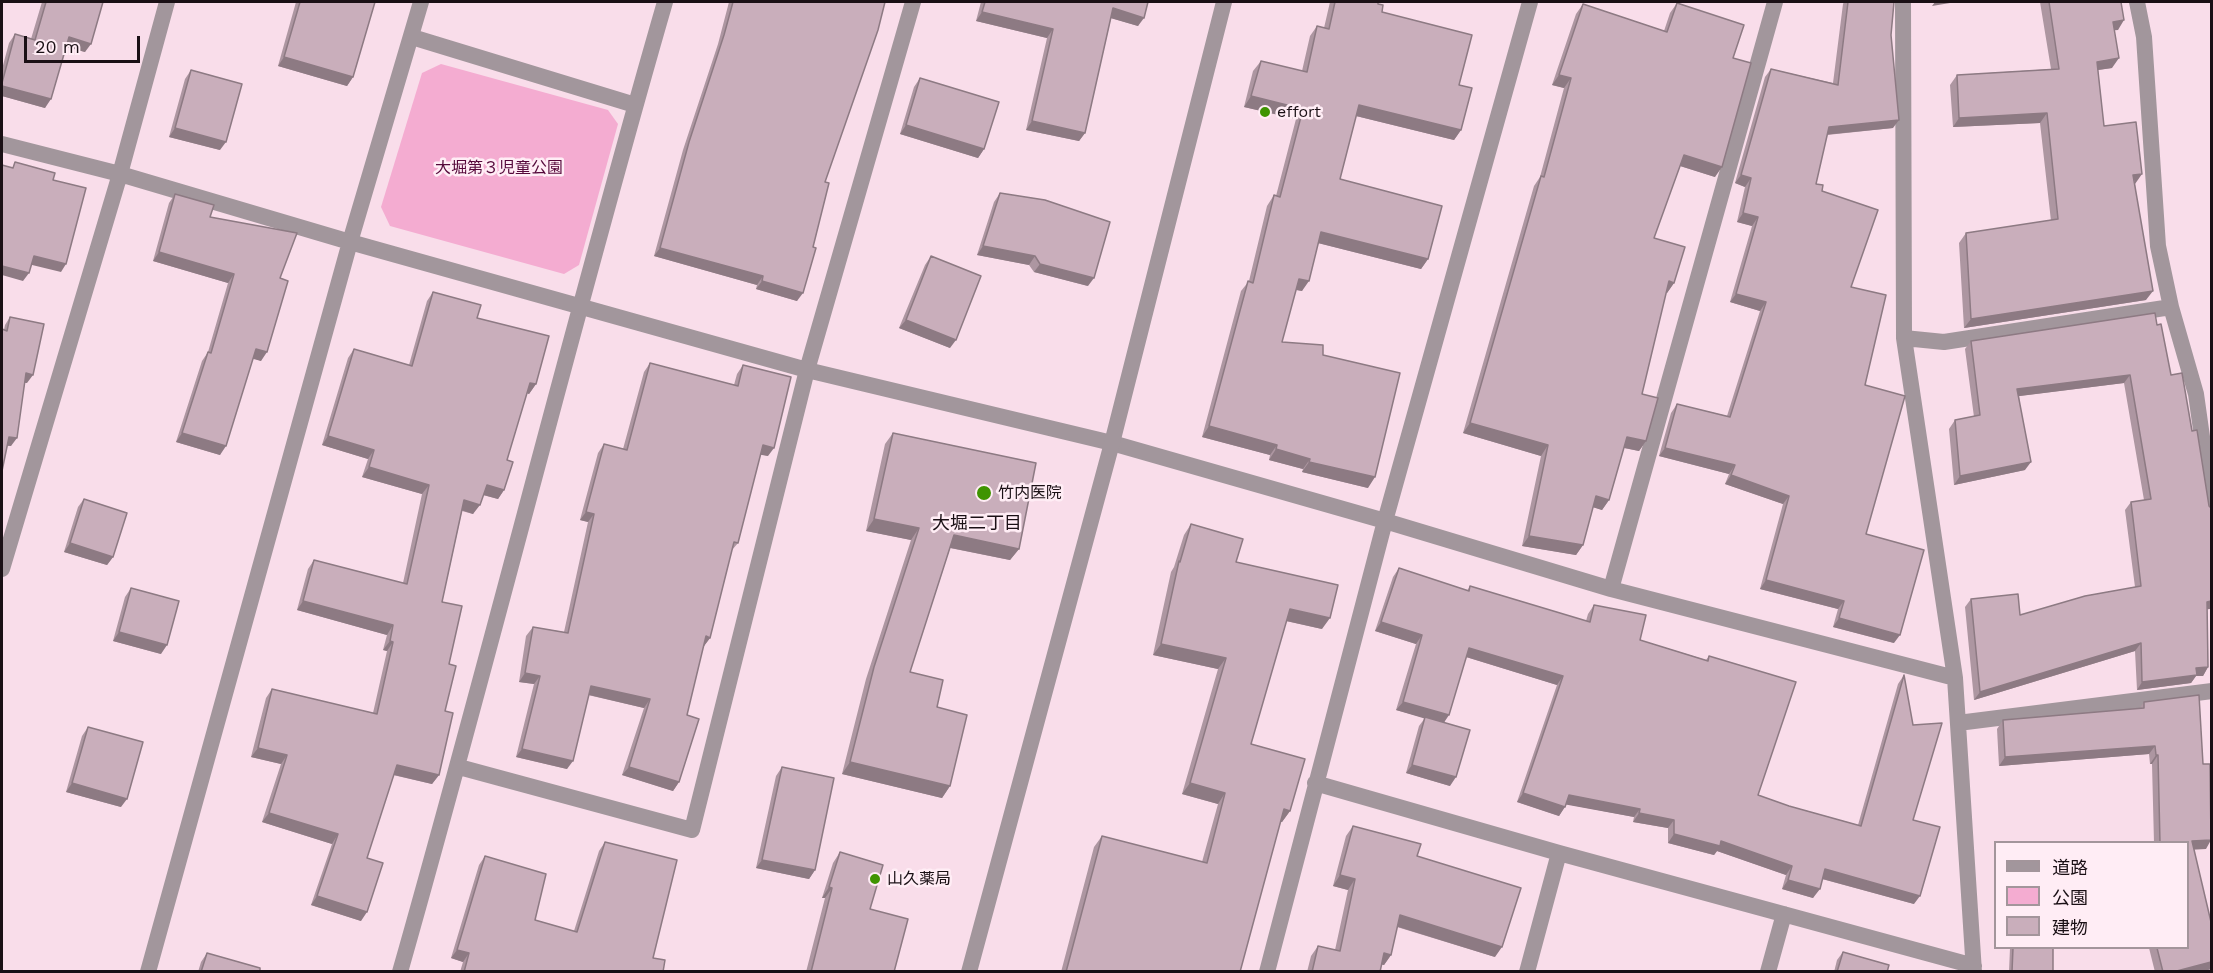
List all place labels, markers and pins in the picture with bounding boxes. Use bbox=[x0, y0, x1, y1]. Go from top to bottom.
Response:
place label: effort bbox=[1277, 102, 1321, 122]
marker: effort bbox=[1258, 105, 1272, 119]
place label: 竹内医院 bbox=[998, 483, 1062, 503]
marker: 竹内医院 bbox=[975, 484, 993, 502]
place label: 山久薬局 bbox=[887, 869, 951, 889]
marker: 山久薬局 bbox=[868, 872, 882, 886]

